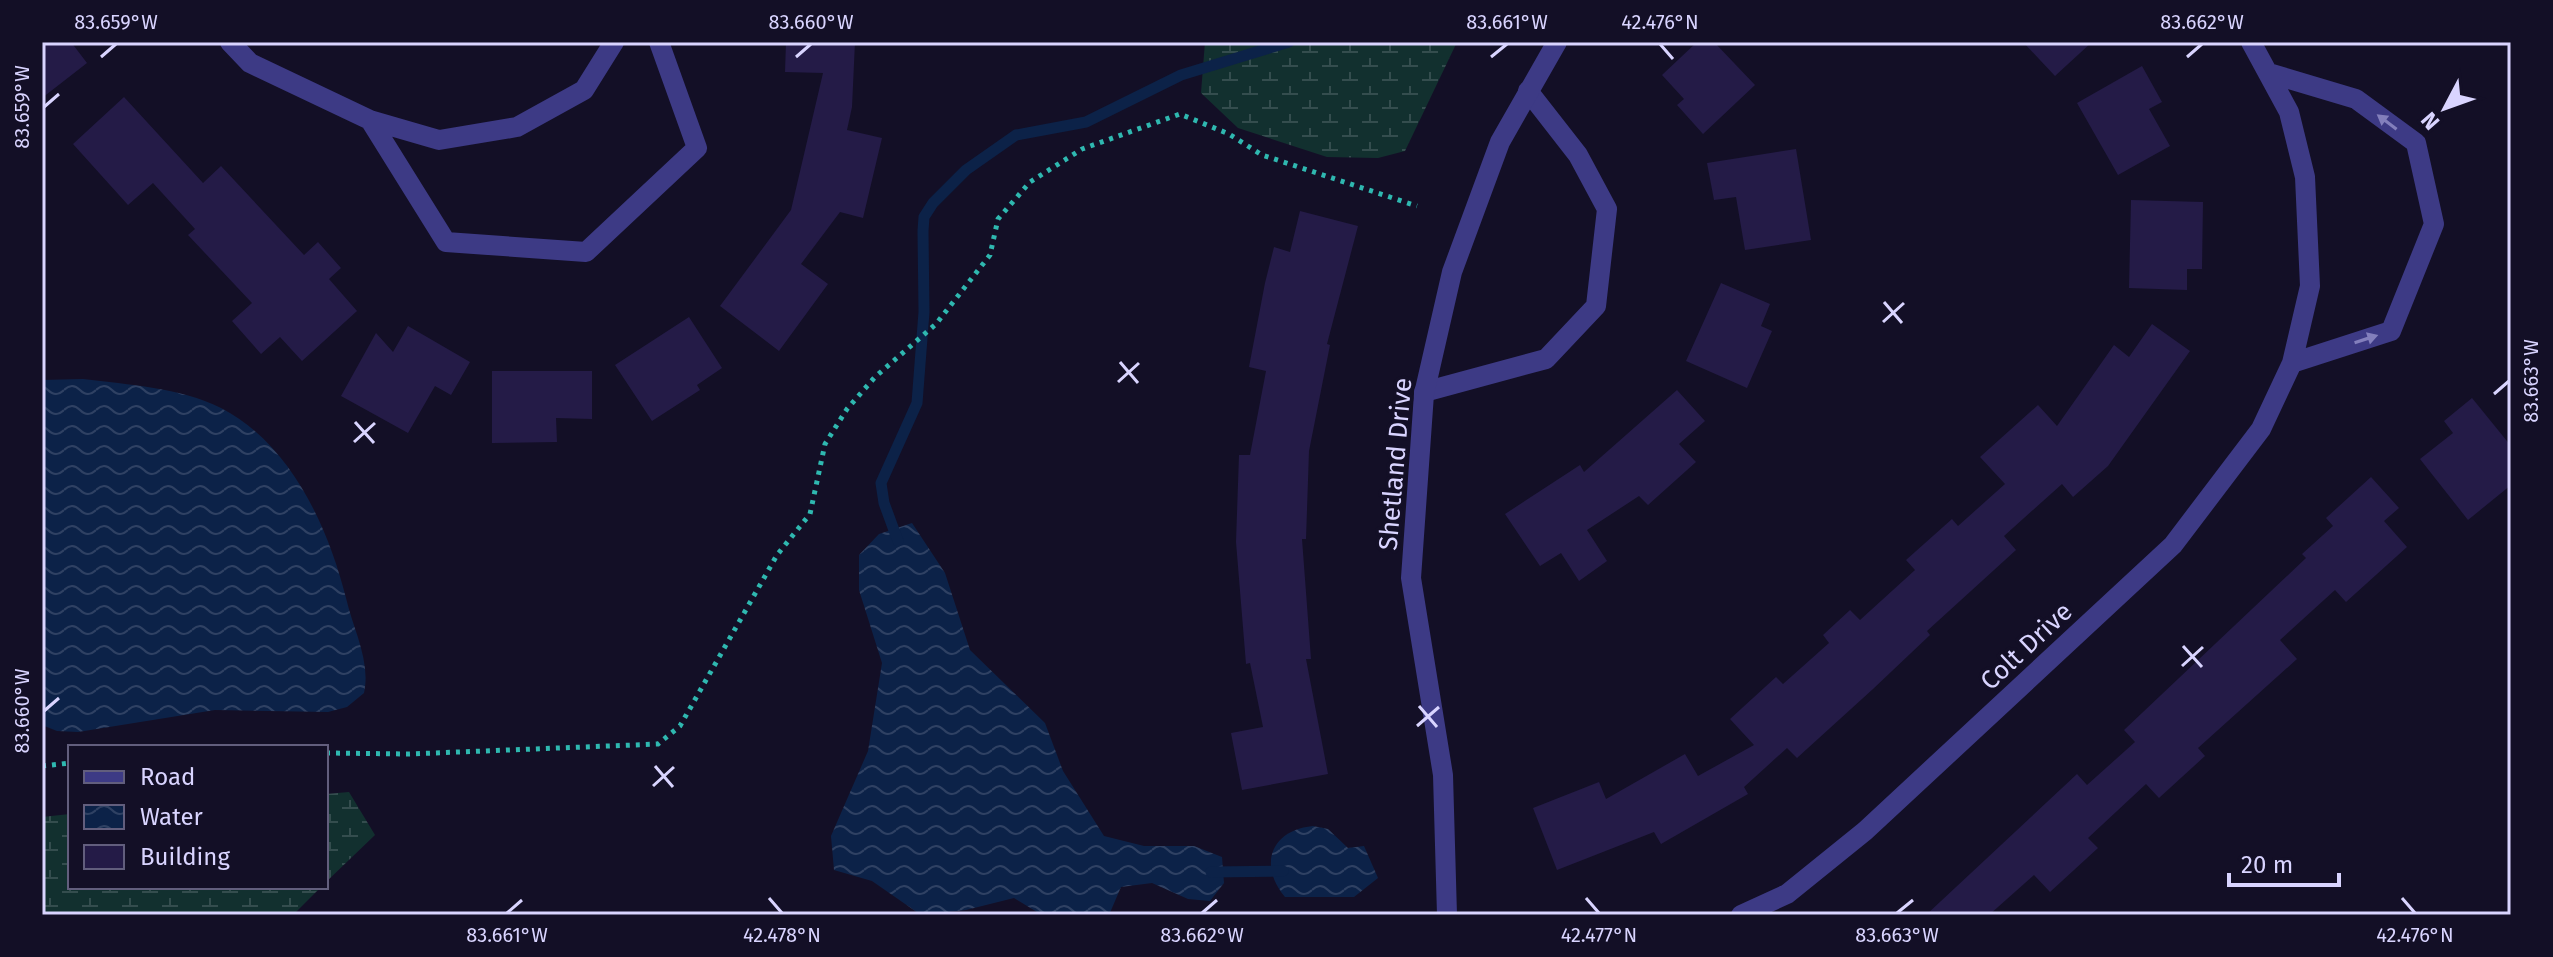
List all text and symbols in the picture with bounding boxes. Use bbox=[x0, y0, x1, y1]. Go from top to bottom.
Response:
text: 83.659°W bbox=[74, 10, 158, 34]
text: 83.660°W bbox=[768, 10, 854, 34]
text: 83.661°W bbox=[1466, 10, 1548, 34]
text: 42.476°N bbox=[1621, 10, 1699, 34]
text: 83.662°W bbox=[2160, 10, 2244, 34]
text: 83.659°W bbox=[10, 65, 34, 149]
north arrow bbox=[2405, 68, 2485, 148]
text: N bbox=[2415, 106, 2445, 135]
one-way arrow bbox=[2377, 114, 2398, 130]
one-way arrow bbox=[2354, 332, 2378, 345]
text: 83.663°W bbox=[2519, 339, 2543, 423]
street label: Shetland Drive bbox=[1373, 377, 1418, 552]
street label: Colt Drive bbox=[1974, 596, 2079, 697]
text: 83.660°W bbox=[10, 668, 34, 754]
legend bbox=[68, 745, 328, 889]
text: Road bbox=[140, 763, 195, 791]
text: Water bbox=[140, 803, 204, 831]
scale bar bbox=[2229, 837, 2339, 887]
text: Building bbox=[140, 843, 230, 871]
text: 20 m bbox=[2241, 851, 2293, 879]
text: 83.661°W bbox=[466, 923, 548, 947]
text: 42.478°N bbox=[743, 923, 821, 947]
text: 83.662°W bbox=[1160, 923, 1244, 947]
text: 42.477°N bbox=[1561, 923, 1637, 947]
text: 83.663°W bbox=[1855, 923, 1939, 947]
text: 42.476°N bbox=[2376, 923, 2454, 947]

